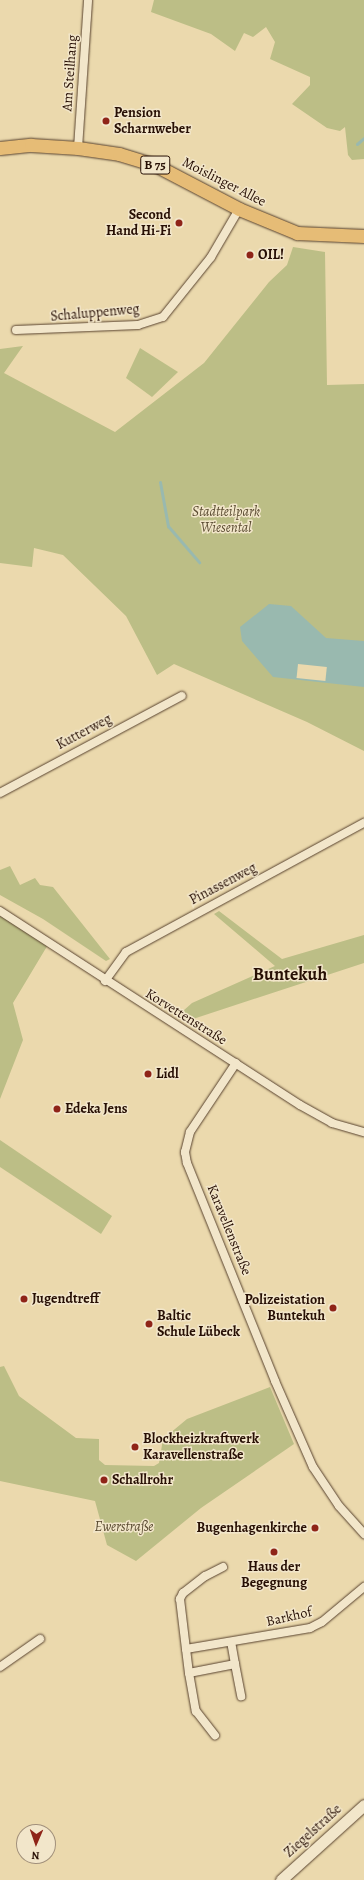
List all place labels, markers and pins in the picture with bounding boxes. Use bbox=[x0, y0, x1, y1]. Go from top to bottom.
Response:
place label: Pension Scharnweber bbox=[114, 105, 191, 138]
marker: Pension Scharnweber bbox=[101, 116, 111, 126]
place label: Second Hand Hi-Fi bbox=[106, 207, 171, 240]
marker: Second Hand Hi-Fi bbox=[174, 218, 184, 228]
place label: OIL! bbox=[258, 247, 284, 263]
marker: OIL! bbox=[245, 250, 255, 260]
place label: Lidl bbox=[156, 1066, 179, 1082]
marker: Lidl bbox=[143, 1069, 153, 1079]
place label: Edeka Jens bbox=[65, 1101, 127, 1117]
marker: Edeka Jens bbox=[52, 1104, 62, 1114]
place label: Jugendtreff bbox=[32, 1291, 99, 1307]
place label: Polizeistation Buntekuh bbox=[244, 1292, 325, 1324]
marker: Jugendtreff bbox=[19, 1294, 29, 1304]
marker: Polizeistation Buntekuh bbox=[328, 1303, 338, 1313]
place label: Baltic Schule Lübeck bbox=[157, 1308, 240, 1340]
marker: Baltic Schule Lübeck bbox=[144, 1319, 154, 1329]
place label: Blockheizkraftwerk Karavellenstraße bbox=[143, 1431, 259, 1464]
marker: Blockheizkraftwerk Karavellenstraße bbox=[130, 1442, 140, 1452]
place label: Schallrohr bbox=[112, 1472, 173, 1488]
marker: Schallrohr bbox=[99, 1475, 109, 1485]
place label: Bugenhagenkirche bbox=[196, 1520, 307, 1536]
marker: Bugenhagenkirche bbox=[310, 1523, 320, 1533]
marker: Haus der Begegnung bbox=[269, 1547, 279, 1557]
place label: Haus der Begegnung bbox=[241, 1559, 307, 1592]

